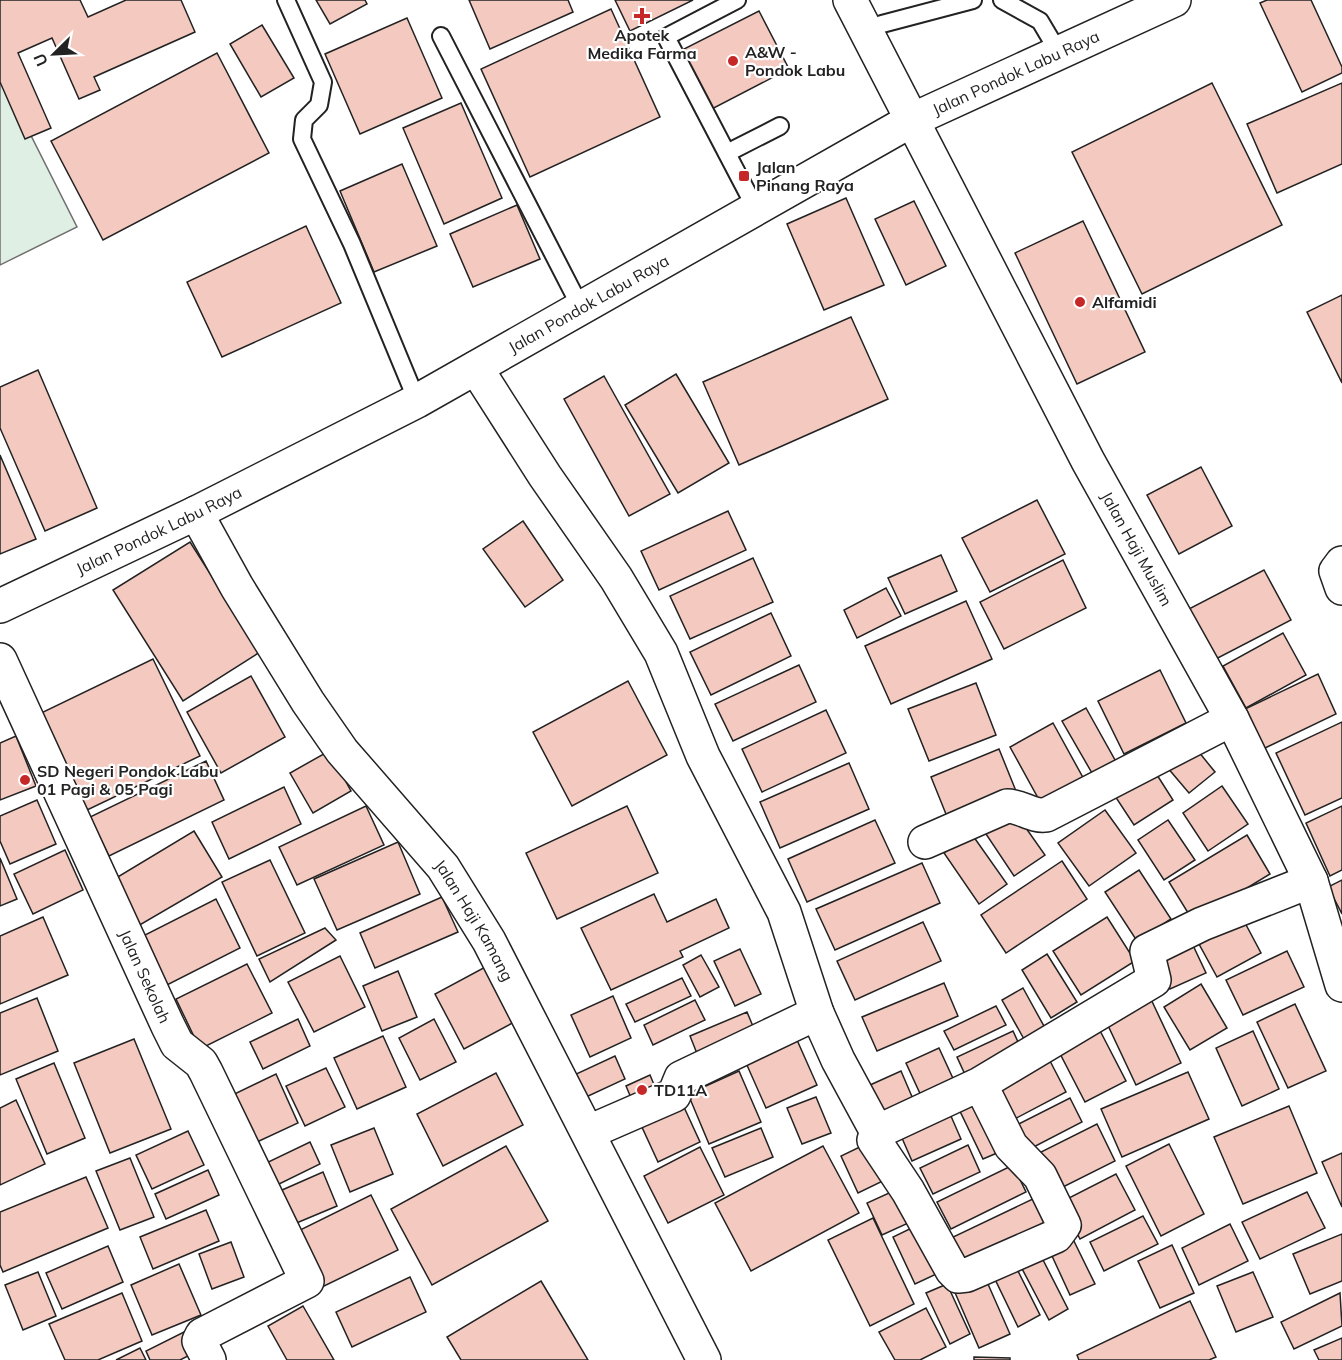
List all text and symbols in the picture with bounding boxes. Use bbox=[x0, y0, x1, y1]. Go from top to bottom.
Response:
marker: Apotek Medika Farma bbox=[635, 9, 649, 23]
north arrow bbox=[24, 24, 84, 84]
place label: Apotek Medika Farma bbox=[587, 25, 697, 63]
street label: Jalan Pondok Labu Raya bbox=[929, 26, 1102, 119]
place label: A&W - Pondok Labu bbox=[745, 42, 845, 80]
text: U bbox=[29, 51, 52, 70]
marker: A&W - Pondok Labu bbox=[726, 54, 740, 68]
place label: Jalan Pinang Raya bbox=[756, 157, 854, 195]
marker: Jalan Pinang Raya bbox=[737, 169, 751, 183]
street label: Jalan Pondok Labu Raya bbox=[505, 250, 672, 357]
place label: Alfamidi bbox=[1092, 292, 1157, 312]
marker: Alfamidi bbox=[1073, 295, 1087, 309]
street label: Jalan Pondok Labu Raya bbox=[73, 482, 245, 579]
street label: Jalan Haji Muslim bbox=[1097, 488, 1177, 609]
place label: SD Negeri Pondok Labu 01 Pagi & 05 Pagi bbox=[37, 761, 219, 799]
marker: SD Negeri Pondok Labu 01 Pagi & 05 Pagi bbox=[18, 773, 32, 787]
street label: Jalan Haji Kamang bbox=[431, 855, 518, 984]
street label: Jalan Sekolah bbox=[115, 926, 175, 1026]
place label: TD11A bbox=[654, 1080, 707, 1100]
marker: TD11A bbox=[635, 1083, 649, 1097]

